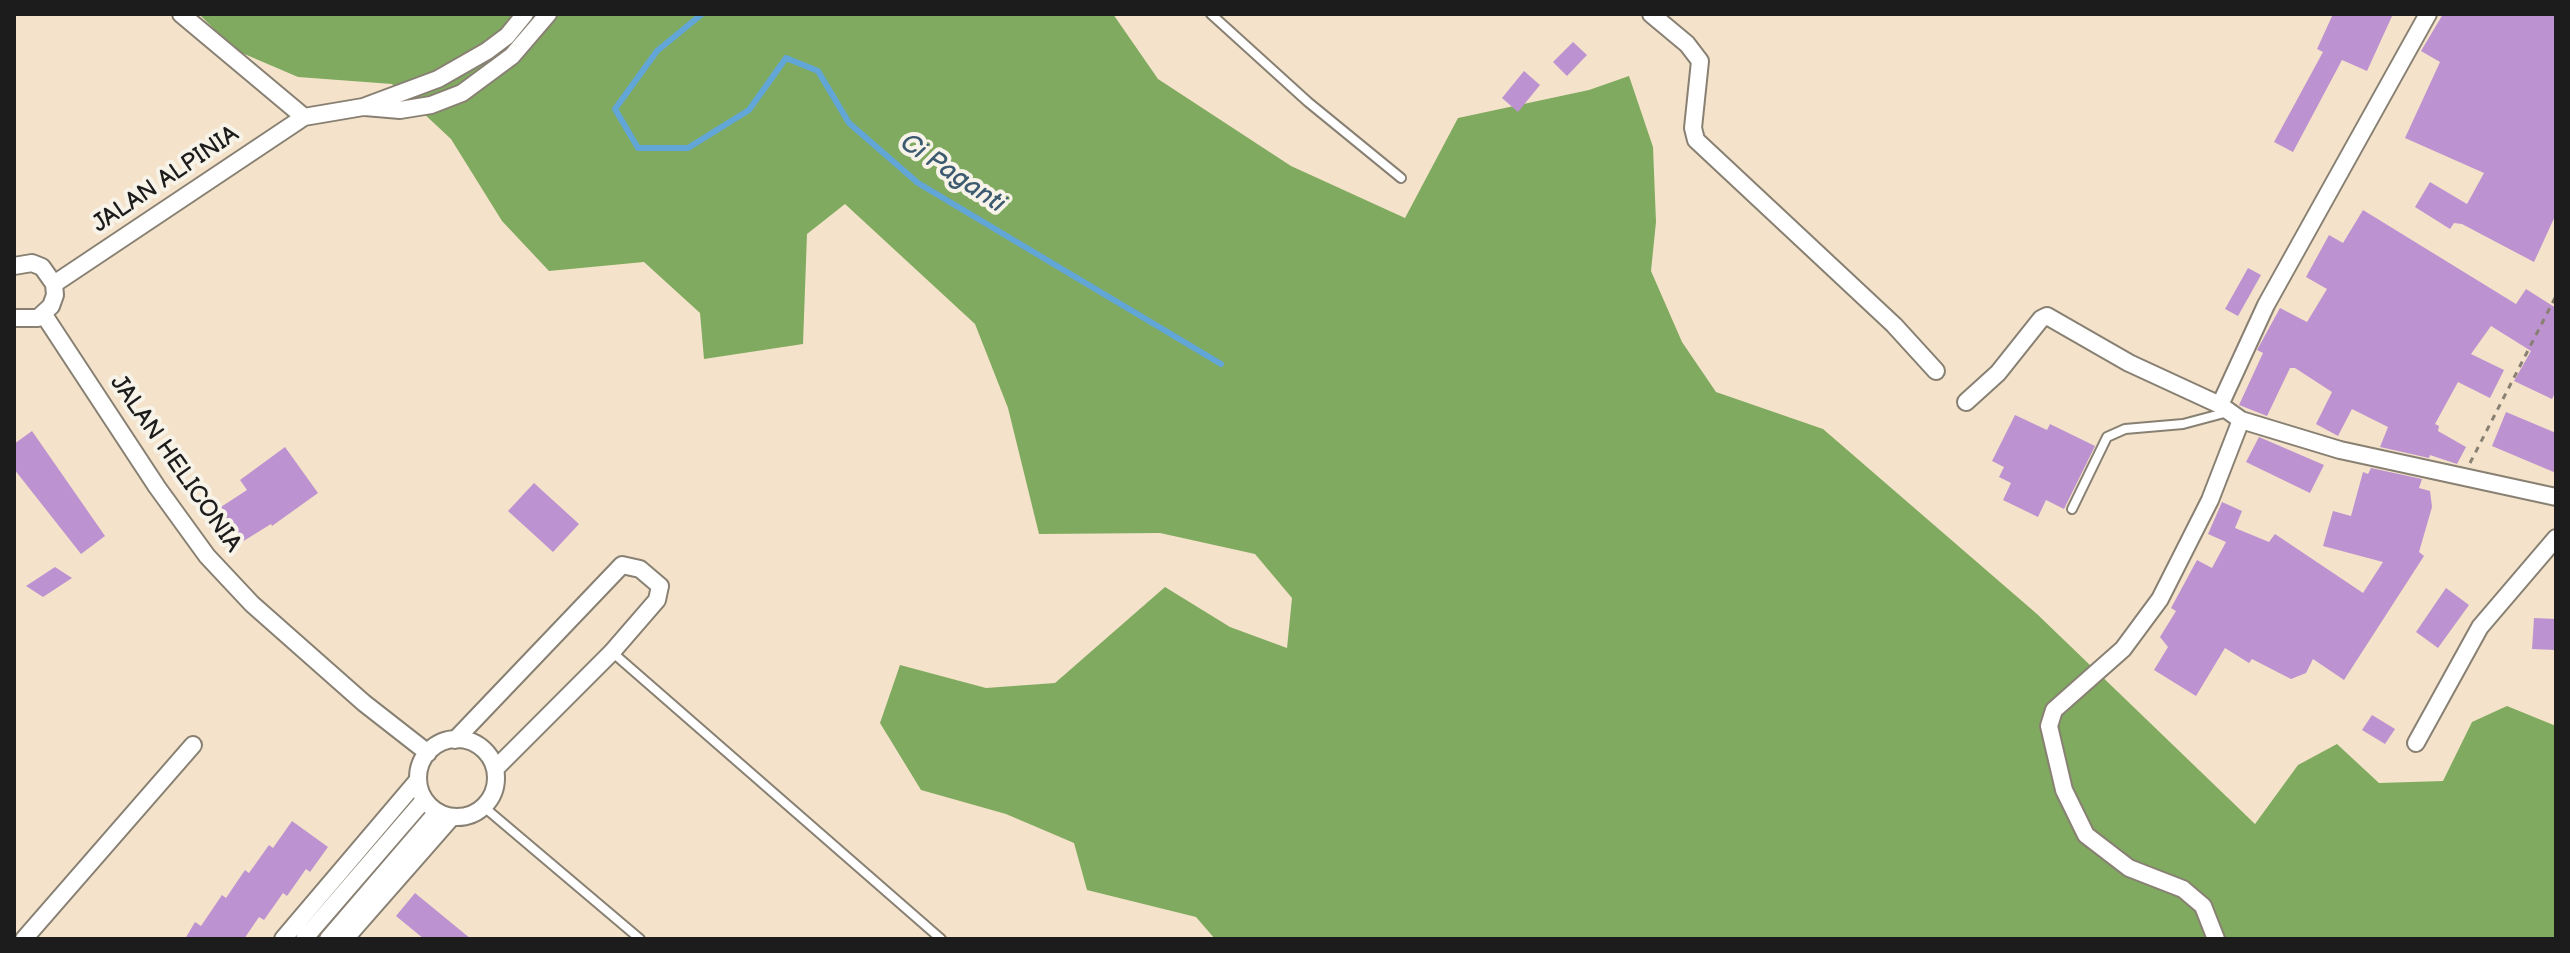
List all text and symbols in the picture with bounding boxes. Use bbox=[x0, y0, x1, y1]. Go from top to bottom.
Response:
street label: JALAN ALPINIA bbox=[87, 120, 245, 240]
water label: Ci Paganti bbox=[894, 128, 1010, 220]
street label: JALAN HELICONIA bbox=[103, 370, 247, 558]

